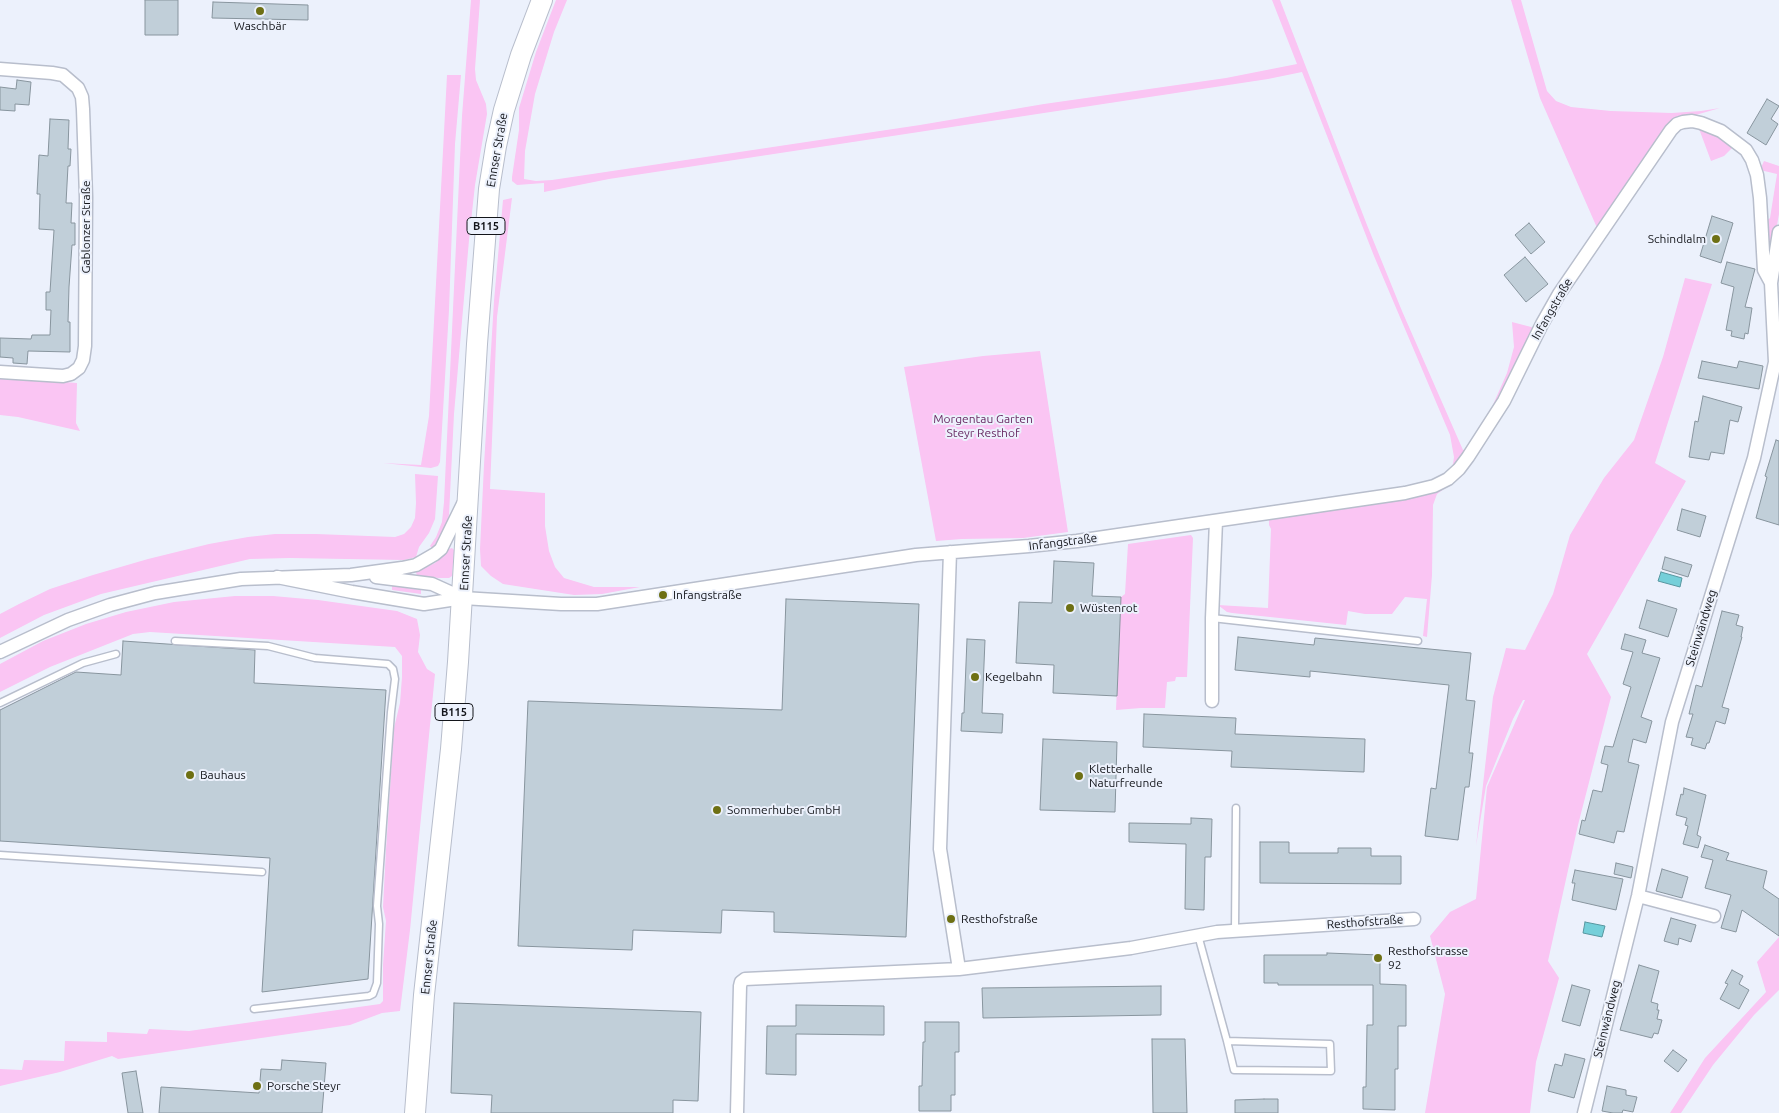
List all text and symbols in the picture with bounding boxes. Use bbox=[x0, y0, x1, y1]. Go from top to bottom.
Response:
marker: Waschbär bbox=[254, 5, 266, 17]
place label: Waschbär bbox=[234, 19, 286, 33]
street label: Ennser Straße bbox=[483, 112, 511, 188]
street label: Gablonzer Straße bbox=[79, 180, 93, 274]
road number: B115 bbox=[467, 218, 505, 235]
place label: Schindlalm bbox=[1648, 232, 1706, 246]
marker: Schindlalm bbox=[1710, 233, 1722, 245]
street label: Infangstraße bbox=[1529, 276, 1575, 342]
park label: Morgentau Garten Steyr Resthof bbox=[933, 412, 1033, 440]
street label: Ennser Straße bbox=[457, 515, 475, 591]
street label: Infangstraße bbox=[1028, 531, 1098, 553]
place label: Infangstraße bbox=[673, 588, 742, 602]
street label: Steinwändweg bbox=[1682, 588, 1720, 668]
marker: Infangstraße bbox=[657, 589, 669, 601]
place label: Wüstenrot bbox=[1080, 601, 1137, 615]
marker: Wüstenrot bbox=[1064, 602, 1076, 614]
place label: Kegelbahn bbox=[985, 670, 1042, 684]
marker: Kegelbahn bbox=[969, 671, 981, 683]
road number: B115 bbox=[435, 704, 473, 720]
place label: Kletterhalle Naturfreunde bbox=[1089, 762, 1163, 790]
place label: Bauhaus bbox=[200, 768, 246, 782]
marker: Bauhaus bbox=[184, 769, 196, 781]
marker: Kletterhalle Naturfreunde bbox=[1073, 770, 1085, 782]
place label: Sommerhuber GmbH bbox=[727, 803, 841, 817]
marker: Sommerhuber GmbH bbox=[711, 804, 723, 816]
place label: Resthofstraße bbox=[961, 912, 1038, 926]
street label: Resthofstraße bbox=[1326, 912, 1404, 932]
marker: Resthofstraße bbox=[945, 913, 957, 925]
street label: Ennser Straße bbox=[418, 919, 440, 995]
place label: Resthofstrasse 92 bbox=[1388, 944, 1468, 972]
marker: Resthofstrasse 92 bbox=[1372, 952, 1384, 964]
street label: Steinwändweg bbox=[1590, 979, 1624, 1059]
place label: Porsche Steyr bbox=[267, 1079, 341, 1093]
marker: Porsche Steyr bbox=[251, 1080, 263, 1092]

